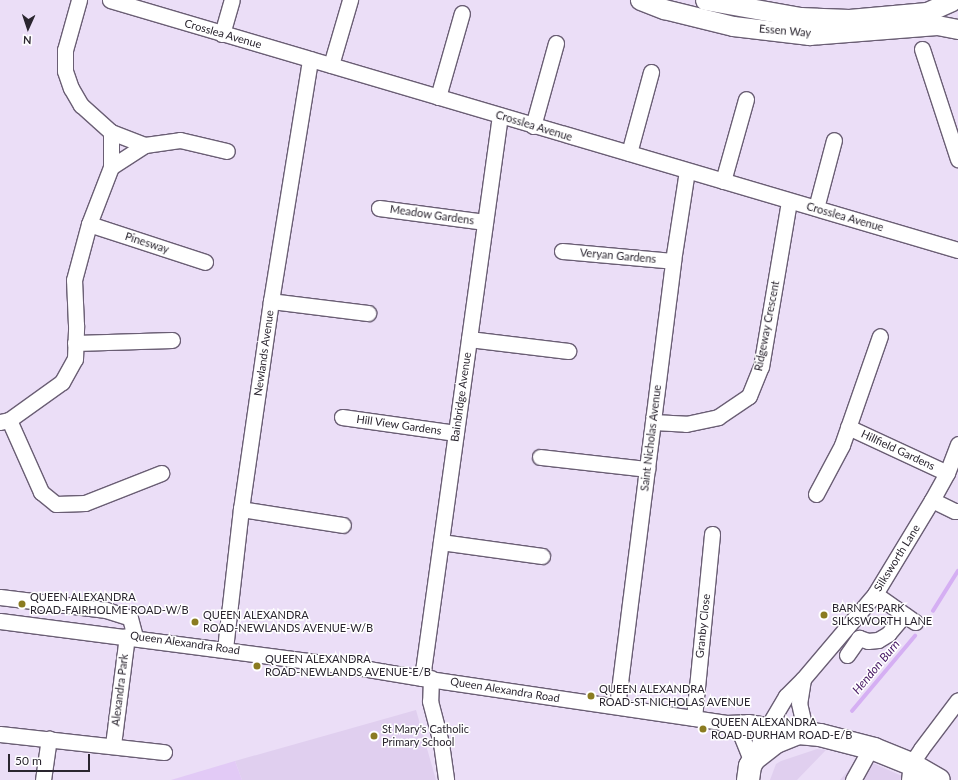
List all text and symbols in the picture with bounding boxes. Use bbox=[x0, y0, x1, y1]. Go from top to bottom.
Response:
north arrow bbox=[8, 8, 48, 48]
street label: Crosslea Avenue bbox=[183, 17, 263, 51]
street label: Essen Way bbox=[758, 22, 812, 40]
text: N bbox=[23, 34, 32, 47]
street label: Crosslea Avenue bbox=[494, 108, 574, 144]
street label: Crosslea Avenue bbox=[805, 200, 885, 234]
street label: Meadow Gardens bbox=[389, 203, 475, 227]
street label: Pinesway bbox=[123, 230, 171, 256]
street label: Veryan Gardens bbox=[579, 246, 657, 266]
street label: Ridgeway Crescent bbox=[752, 280, 782, 372]
street label: Newlands Avenue bbox=[251, 309, 277, 397]
street label: Bainbridge Avenue bbox=[448, 351, 474, 443]
street label: Saint Nicholas Avenue bbox=[638, 384, 664, 492]
street label: Hill View Gardens bbox=[355, 412, 443, 438]
street label: Hillfield Gardens bbox=[859, 427, 937, 473]
street label: Silksworth Lane bbox=[871, 522, 923, 594]
place label: QUEEN ALEXANDRA ROAD-FAIRHOLME ROAD-W/B bbox=[30, 591, 189, 617]
street label: Granby Close bbox=[693, 593, 713, 659]
marker: QUEEN ALEXANDRA ROAD-FAIRHOLME ROAD-W/B bbox=[17, 599, 27, 609]
place label: BARNES PARK SILKSWORTH LANE bbox=[832, 602, 932, 628]
place label: QUEEN ALEXANDRA ROAD-NEWLANDS AVENUE-W/B bbox=[203, 609, 373, 635]
marker: BARNES PARK SILKSWORTH LANE bbox=[819, 610, 829, 620]
marker: QUEEN ALEXANDRA ROAD-NEWLANDS AVENUE-W/B bbox=[190, 617, 200, 627]
street label: Queen Alexandra Road bbox=[129, 629, 241, 657]
water label: Hendon Burn bbox=[849, 637, 903, 697]
street label: Alexandra Park bbox=[109, 653, 131, 727]
place label: QUEEN ALEXANDRA ROAD-NEWLANDS AVENUE-E/B bbox=[265, 653, 431, 679]
marker: QUEEN ALEXANDRA ROAD-NEWLANDS AVENUE-E/B bbox=[252, 661, 262, 671]
street label: Queen Alexandra Road bbox=[449, 675, 561, 705]
place label: QUEEN ALEXANDRA ROAD-ST NICHOLAS AVENUE bbox=[599, 683, 751, 709]
marker: QUEEN ALEXANDRA ROAD-ST NICHOLAS AVENUE bbox=[586, 691, 596, 701]
place label: QUEEN ALEXANDRA ROAD-DURHAM ROAD-E/B bbox=[711, 716, 852, 742]
place label: St Mary's Catholic Primary School bbox=[382, 723, 469, 749]
marker: QUEEN ALEXANDRA ROAD-DURHAM ROAD-E/B bbox=[698, 724, 708, 734]
marker: St Mary's Catholic Primary School bbox=[369, 731, 379, 741]
scale bar bbox=[10, 746, 92, 772]
text: 50 m bbox=[15, 753, 42, 768]

